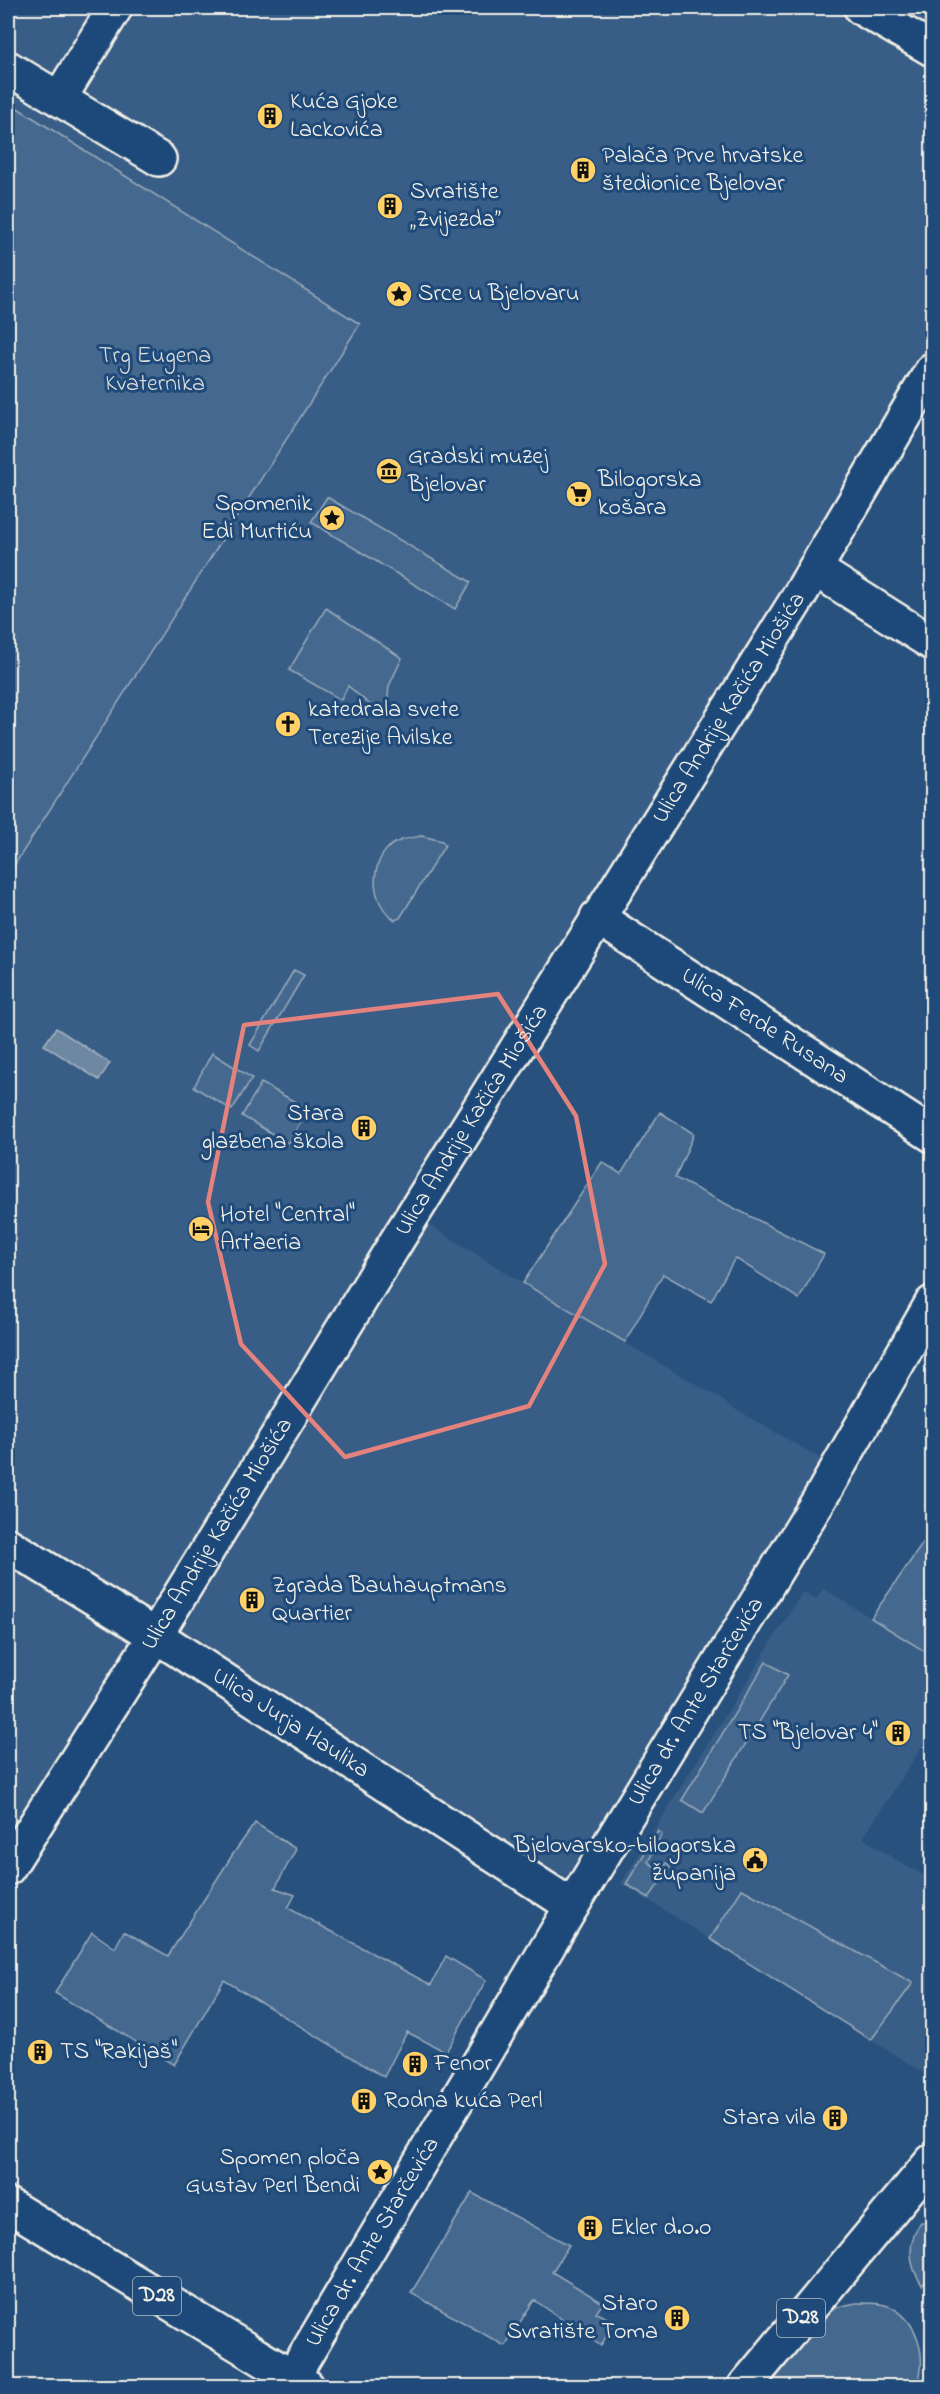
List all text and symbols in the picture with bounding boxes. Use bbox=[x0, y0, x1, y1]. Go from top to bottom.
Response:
place label: Kuća Gjoke Lackovića bbox=[290, 85, 398, 148]
building icon: Kuća Gjoke Lackovića bbox=[255, 101, 285, 131]
place label: Palača Prve hrvatske štedionice Bjelovar bbox=[602, 139, 804, 202]
building icon: Palača Prve hrvatske štedionice Bjelovar bbox=[568, 155, 598, 185]
place label: Svratište „Zvijezda” bbox=[410, 175, 501, 238]
building icon: Svratište „Zvijezda” bbox=[375, 191, 405, 221]
place label: Srce u Bjelovaru bbox=[418, 277, 579, 312]
place icon: Srce u Bjelovaru bbox=[384, 279, 414, 309]
park label: Trg Eugena Kvaternika bbox=[99, 339, 211, 402]
place label: Gradski muzej Bjelovar bbox=[407, 440, 549, 503]
museum icon: Gradski muzej Bjelovar bbox=[374, 456, 404, 486]
place label: Bilogorska košara bbox=[597, 463, 701, 526]
supermarket icon: Bilogorska košara bbox=[564, 479, 594, 509]
place label: Spomenik Edi Murtiću bbox=[201, 487, 312, 550]
place icon: Spomenik Edi Murtiću bbox=[317, 503, 347, 533]
street label: Ulica Andrije Kačića Miošića bbox=[644, 586, 815, 831]
place label: katedrala svete Terezije Avilske bbox=[308, 693, 459, 756]
church icon: katedrala svete Terezije Avilske bbox=[273, 709, 303, 739]
street label: Ulica Ferde Rusana bbox=[674, 958, 856, 1094]
street label: Ulica Andrije Kačića Miošića bbox=[386, 998, 558, 1243]
place label: Stara glazbena škola bbox=[200, 1097, 344, 1160]
building icon: Stara glazbena škola bbox=[349, 1113, 379, 1143]
place label: Hotel "Central" Art’aeria bbox=[220, 1198, 355, 1261]
hotel icon: Hotel "Central" Art’aeria bbox=[186, 1214, 216, 1244]
street label: Ulica Andrije Kačića Miošića bbox=[133, 1411, 302, 1658]
place label: Zgrada Bauhauptmans Quartier bbox=[272, 1569, 507, 1632]
building icon: Zgrada Bauhauptmans Quartier bbox=[237, 1585, 267, 1615]
street label: Ulica dr. Ante Starčevića bbox=[619, 1590, 773, 1813]
street label: Ulica Jurja Haulika bbox=[205, 1659, 376, 1787]
place label: TS "Bjelovar 4" bbox=[738, 1716, 878, 1751]
building icon: TS "Bjelovar 4" bbox=[883, 1718, 913, 1748]
place label: Bjelovarsko-bilogorska županija bbox=[513, 1829, 736, 1892]
public building icon: Bjelovarsko-bilogorska županija bbox=[740, 1845, 770, 1875]
place label: TS "Rakijaš" bbox=[60, 2035, 177, 2070]
building icon: TS "Rakijaš" bbox=[25, 2037, 55, 2067]
place label: Fenor bbox=[433, 2047, 493, 2082]
building icon: Fenor bbox=[400, 2049, 430, 2079]
place label: Rodna kuća Perl bbox=[384, 2084, 543, 2119]
building icon: Rodna kuća Perl bbox=[349, 2086, 379, 2116]
place label: Stara vila bbox=[723, 2101, 816, 2136]
building icon: Stara vila bbox=[820, 2103, 850, 2133]
street label: Ulica dr. Ante Starčevića bbox=[297, 2130, 449, 2354]
place label: Spomen ploča Gustav Perl Bendi bbox=[186, 2141, 360, 2204]
place icon: Spomen ploča Gustav Perl Bendi bbox=[365, 2157, 395, 2187]
place label: Ekler d.o.o bbox=[610, 2211, 712, 2246]
building icon: Ekler d.o.o bbox=[575, 2213, 605, 2243]
road number: D28 bbox=[133, 2277, 181, 2315]
place label: Staro Svratište Toma bbox=[507, 2287, 658, 2350]
road number: D28 bbox=[777, 2299, 825, 2337]
building icon: Staro Svratište Toma bbox=[662, 2303, 692, 2333]

